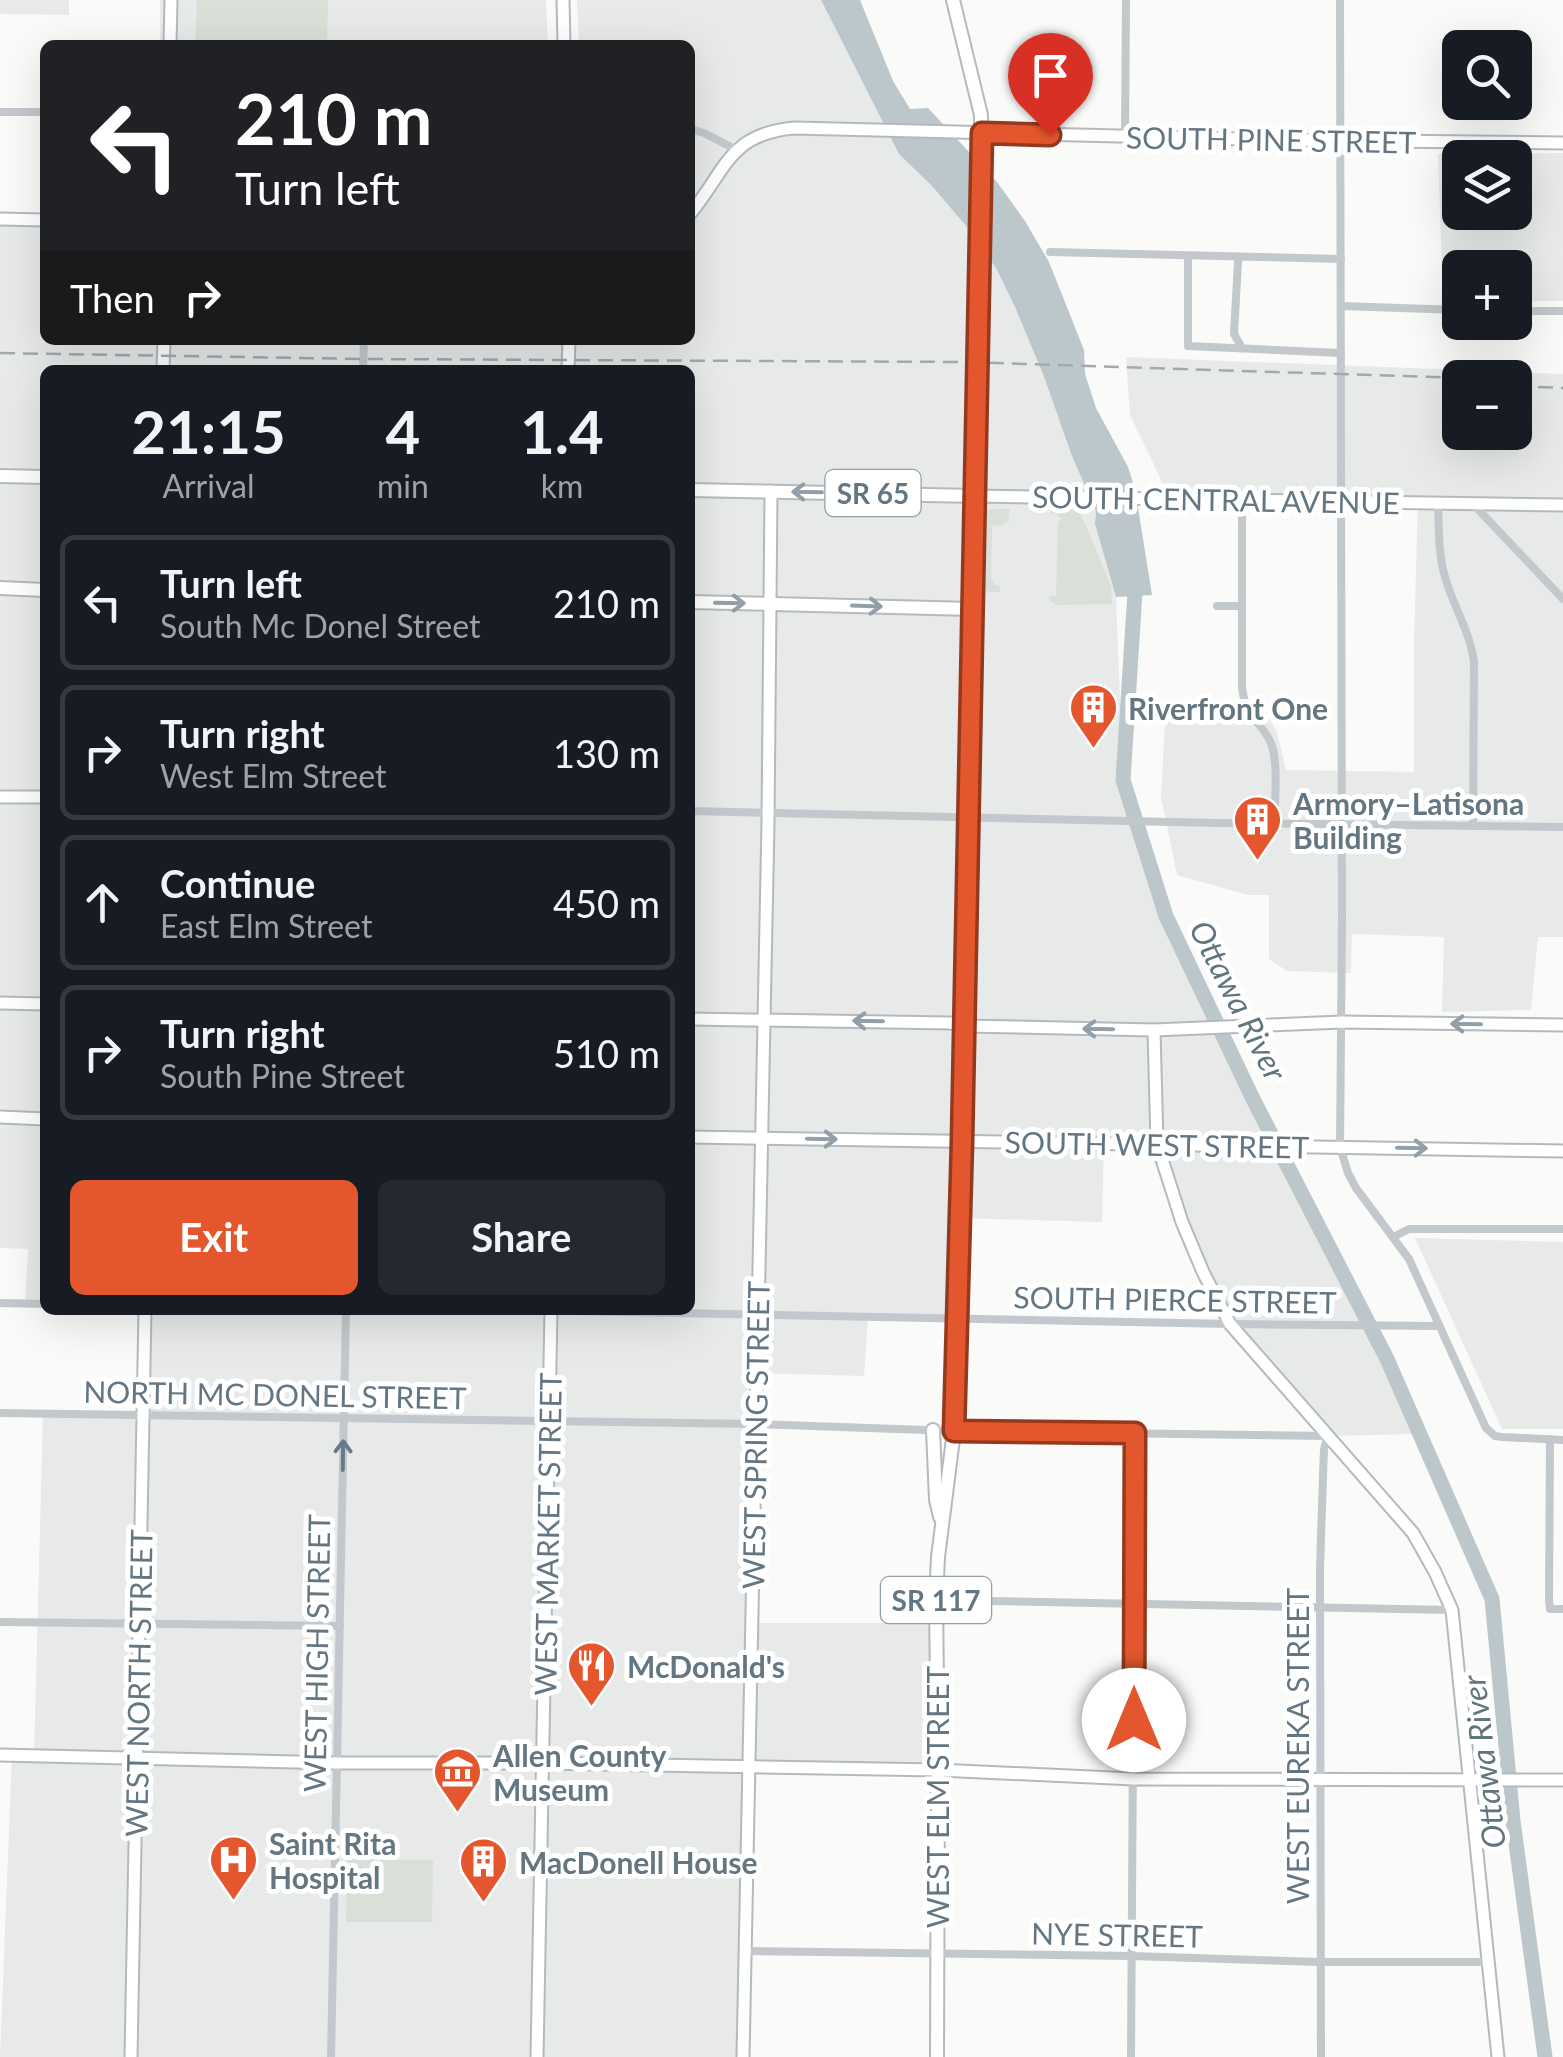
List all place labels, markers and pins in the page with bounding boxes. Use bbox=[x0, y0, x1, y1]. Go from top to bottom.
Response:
pin bbox=[1008, 33, 1093, 136]
building icon: Riverfront One bbox=[1067, 682, 1119, 750]
place label: Riverfront One bbox=[1128, 690, 1328, 726]
place label: Armory–Latisona Building bbox=[1292, 785, 1524, 855]
building icon: Armory–Latisona Building bbox=[1232, 794, 1284, 862]
restaurant icon: McDonald's bbox=[566, 1640, 618, 1708]
place label: McDonald's bbox=[627, 1648, 785, 1684]
place label: Allen County Museum bbox=[492, 1737, 667, 1807]
museum icon: Allen County Museum bbox=[432, 1746, 484, 1814]
place label: Saint Rita Hospital bbox=[269, 1825, 396, 1895]
hospital icon: Saint Rita Hospital bbox=[208, 1834, 260, 1902]
building icon: MacDonell House bbox=[458, 1836, 510, 1904]
place label: MacDonell House bbox=[519, 1844, 758, 1880]

